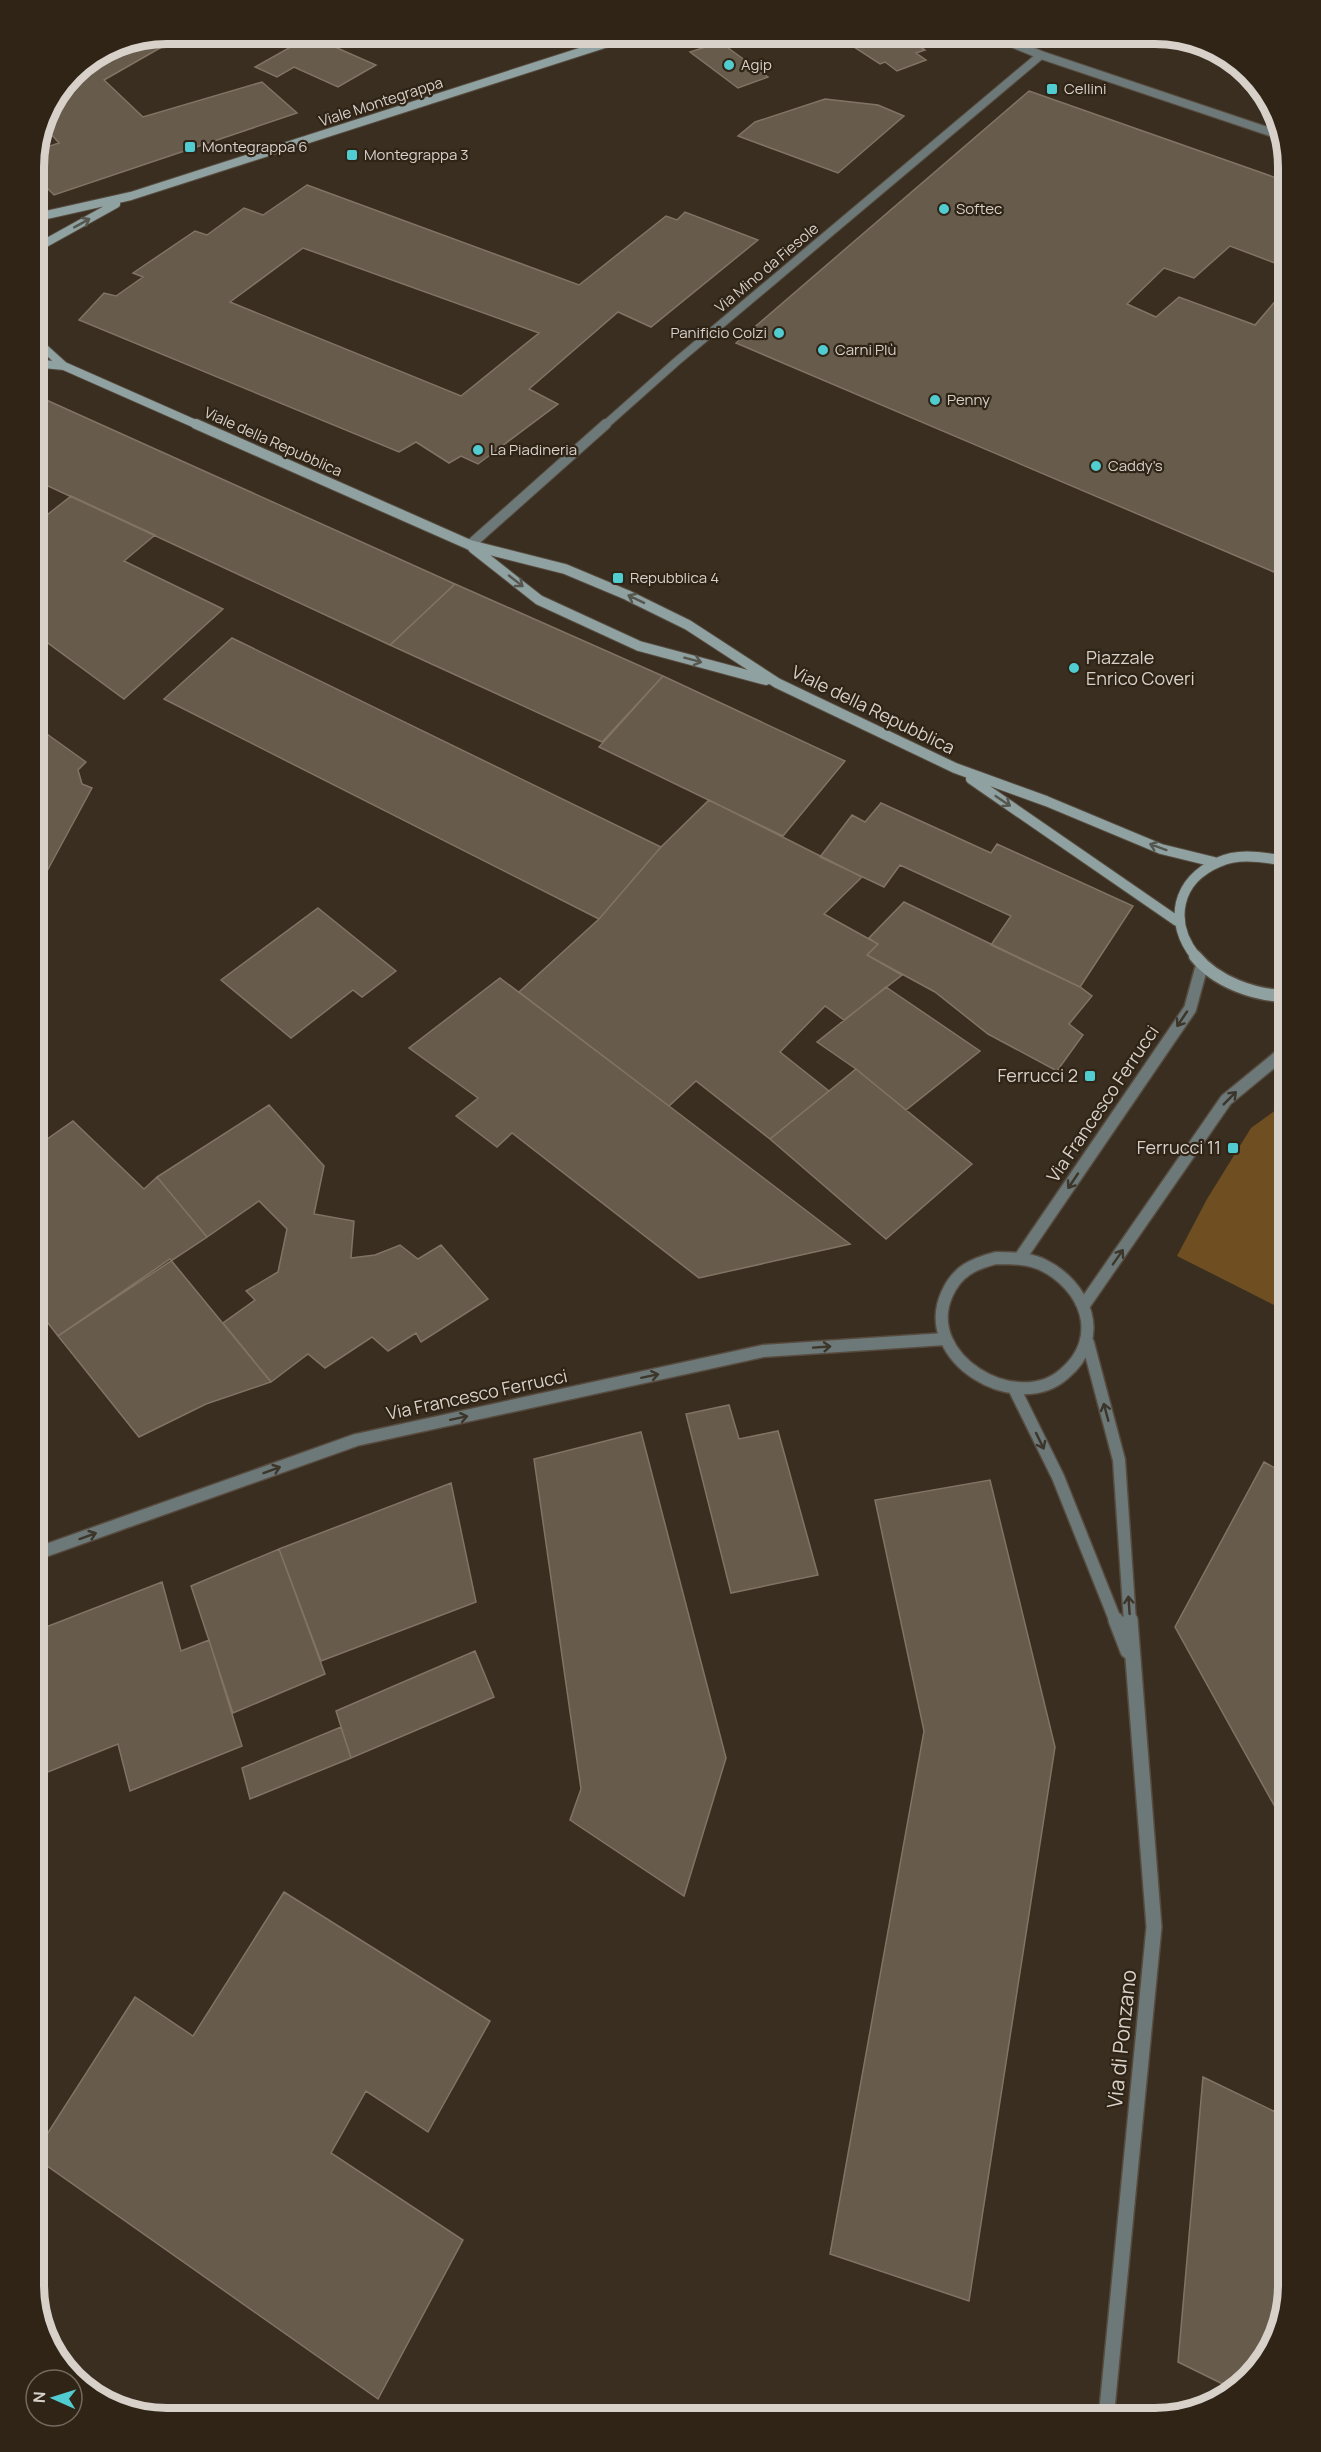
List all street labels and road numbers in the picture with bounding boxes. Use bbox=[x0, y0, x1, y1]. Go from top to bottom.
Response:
street label: Viale Montegrappa bbox=[316, 72, 446, 131]
street label: Via Mino da Fiesole bbox=[710, 218, 823, 317]
street label: Viale della Repubblica bbox=[201, 402, 346, 481]
street label: Viale della Repubblica bbox=[788, 659, 959, 759]
street label: Via Francesco Ferrucci bbox=[1041, 1020, 1164, 1187]
street label: Via Francesco Ferrucci bbox=[384, 1363, 569, 1425]
street label: Via di Ponzano bbox=[1100, 1968, 1142, 2110]

